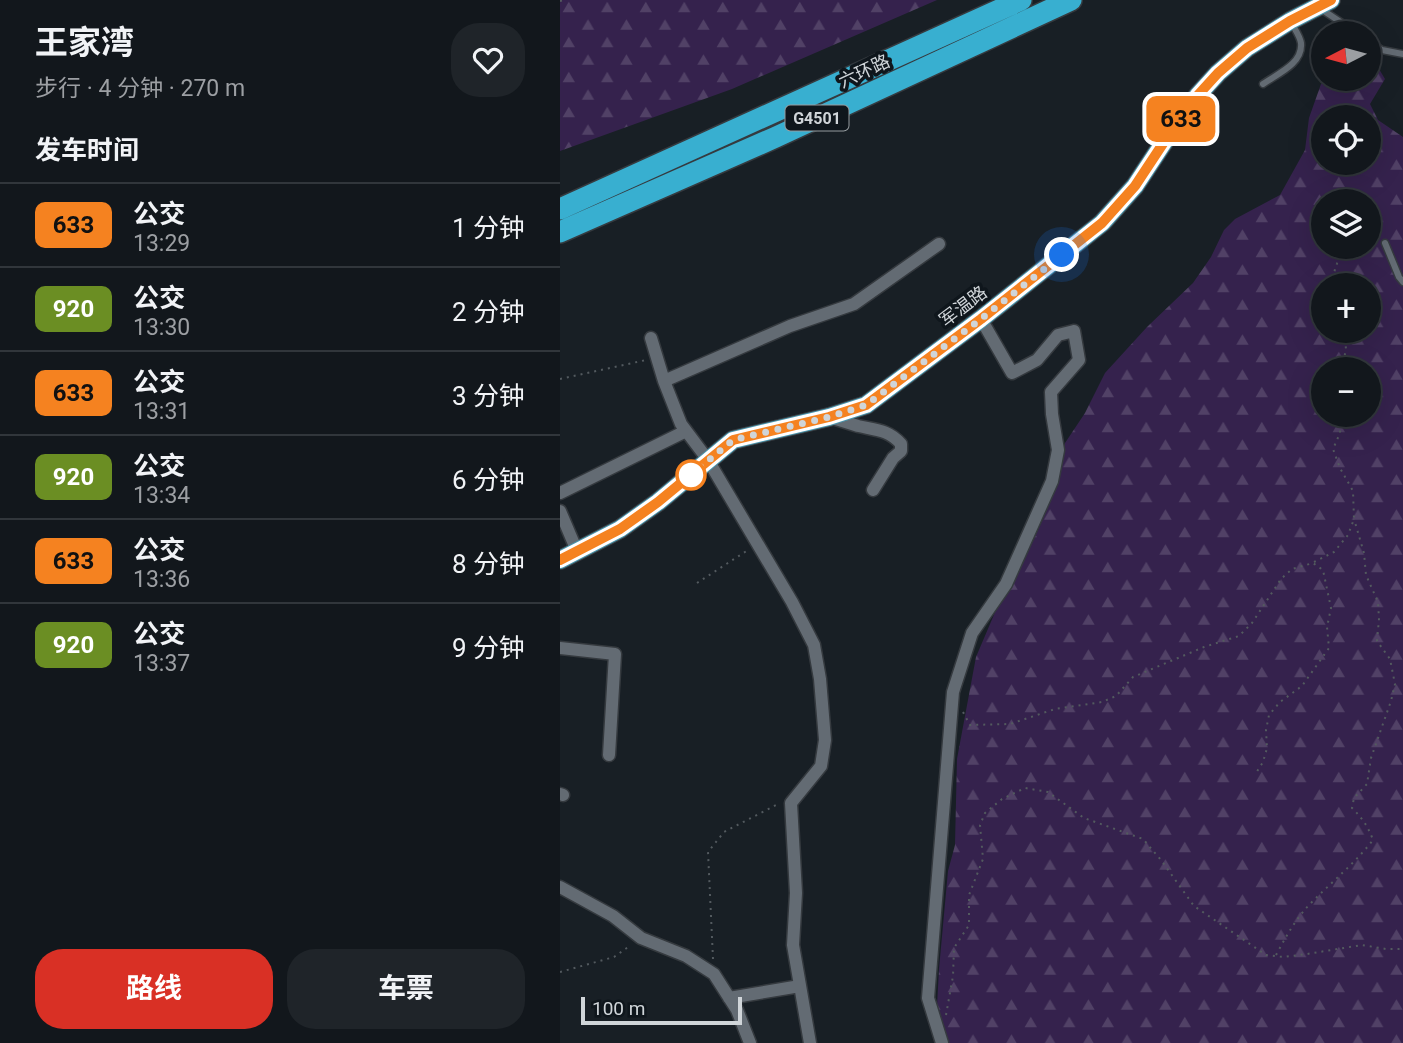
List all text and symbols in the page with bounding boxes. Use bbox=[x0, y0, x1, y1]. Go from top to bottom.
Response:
north arrow bbox=[1311, 21, 1381, 91]
map controls bbox=[1311, 21, 1381, 427]
text: 王家湾 bbox=[35, 23, 134, 62]
button: heart bbox=[451, 23, 525, 97]
street label: 六环路 bbox=[835, 50, 893, 92]
text: 步行 · 4 分钟 · 270 m bbox=[35, 75, 245, 102]
line badge: 633 bbox=[1141, 96, 1221, 142]
text: 633 bbox=[1160, 105, 1202, 133]
button: locate bbox=[1311, 105, 1381, 175]
road number: G4501 bbox=[786, 106, 848, 130]
text: 发车时间 bbox=[35, 135, 139, 165]
button: layers bbox=[1311, 189, 1381, 259]
text: 公交 bbox=[133, 199, 185, 229]
text: 633 bbox=[53, 211, 94, 239]
text: 1 分钟 bbox=[452, 213, 525, 243]
text: 13:29 bbox=[133, 230, 190, 257]
your location bbox=[1044, 237, 1079, 272]
button: + bbox=[1311, 273, 1381, 343]
street label: 军温路 bbox=[935, 281, 991, 331]
text: 公交 bbox=[133, 283, 185, 313]
text: 920 bbox=[53, 295, 94, 323]
text: 2 分钟 bbox=[452, 297, 525, 327]
text: 13:30 bbox=[133, 314, 190, 341]
button: − bbox=[1311, 357, 1381, 427]
text: 公交 bbox=[133, 367, 185, 397]
text: 633 bbox=[53, 379, 94, 407]
text: 3 分钟 bbox=[452, 381, 525, 411]
text: 13:31 bbox=[133, 398, 190, 425]
text: 公交 bbox=[133, 451, 185, 481]
unlabelled marker bbox=[676, 460, 706, 490]
text: 920 bbox=[53, 463, 94, 491]
text: 6 分钟 bbox=[452, 465, 525, 495]
text: 13:34 bbox=[133, 482, 190, 509]
text: 公交 bbox=[133, 535, 185, 565]
text: 633 bbox=[53, 547, 94, 575]
text: 8 分钟 bbox=[452, 549, 525, 579]
text: 13:36 bbox=[133, 566, 190, 593]
text: 公交 bbox=[133, 619, 185, 649]
text: 920 bbox=[53, 631, 94, 659]
text: 9 分钟 bbox=[452, 633, 525, 663]
text: 13:37 bbox=[133, 650, 190, 677]
button: 路线 bbox=[35, 949, 273, 1029]
button: 车票 bbox=[287, 949, 525, 1029]
scale bar bbox=[581, 994, 742, 1026]
text: 100 m bbox=[592, 997, 645, 1020]

